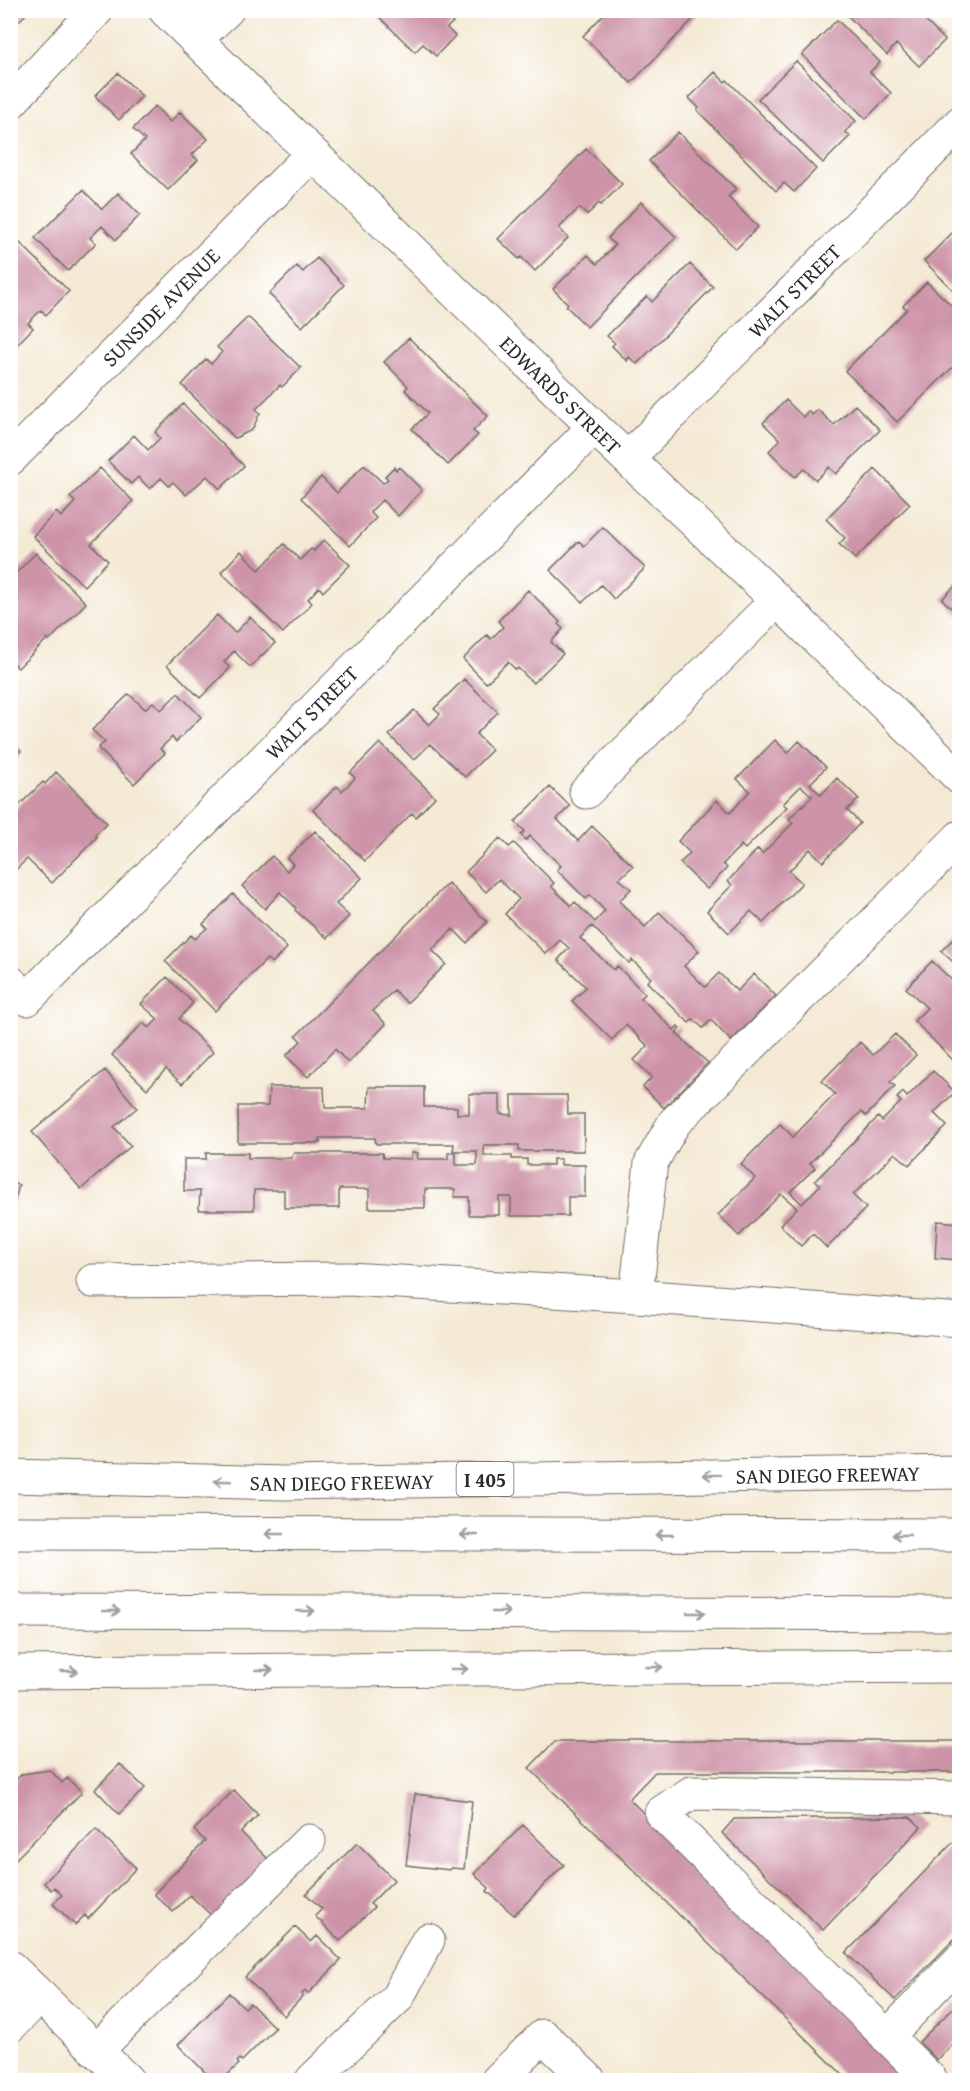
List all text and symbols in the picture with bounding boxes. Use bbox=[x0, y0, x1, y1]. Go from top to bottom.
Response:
street label: WALT STREET bbox=[740, 236, 848, 344]
street label: SUNSIDE AVENUE bbox=[95, 240, 227, 373]
street label: EDWARDS STREET bbox=[493, 328, 629, 461]
street label: WALT STREET bbox=[258, 658, 365, 766]
street label: SAN DIEGO FREEWAY bbox=[735, 1457, 921, 1491]
road number: I 405 bbox=[456, 1462, 514, 1496]
street label: SAN DIEGO FREEWAY bbox=[249, 1465, 435, 1499]
one-way arrow bbox=[703, 1470, 723, 1481]
one-way arrow bbox=[214, 1476, 234, 1487]
one-way arrow bbox=[265, 1528, 285, 1540]
one-way arrow bbox=[460, 1529, 480, 1541]
one-way arrow bbox=[655, 1529, 675, 1541]
one-way arrow bbox=[892, 1529, 912, 1541]
one-way arrow bbox=[100, 1605, 120, 1617]
one-way arrow bbox=[295, 1605, 315, 1617]
one-way arrow bbox=[490, 1606, 510, 1618]
one-way arrow bbox=[685, 1607, 705, 1619]
one-way arrow bbox=[643, 1661, 663, 1673]
one-way arrow bbox=[448, 1663, 468, 1675]
one-way arrow bbox=[253, 1664, 273, 1676]
one-way arrow bbox=[58, 1665, 78, 1677]

